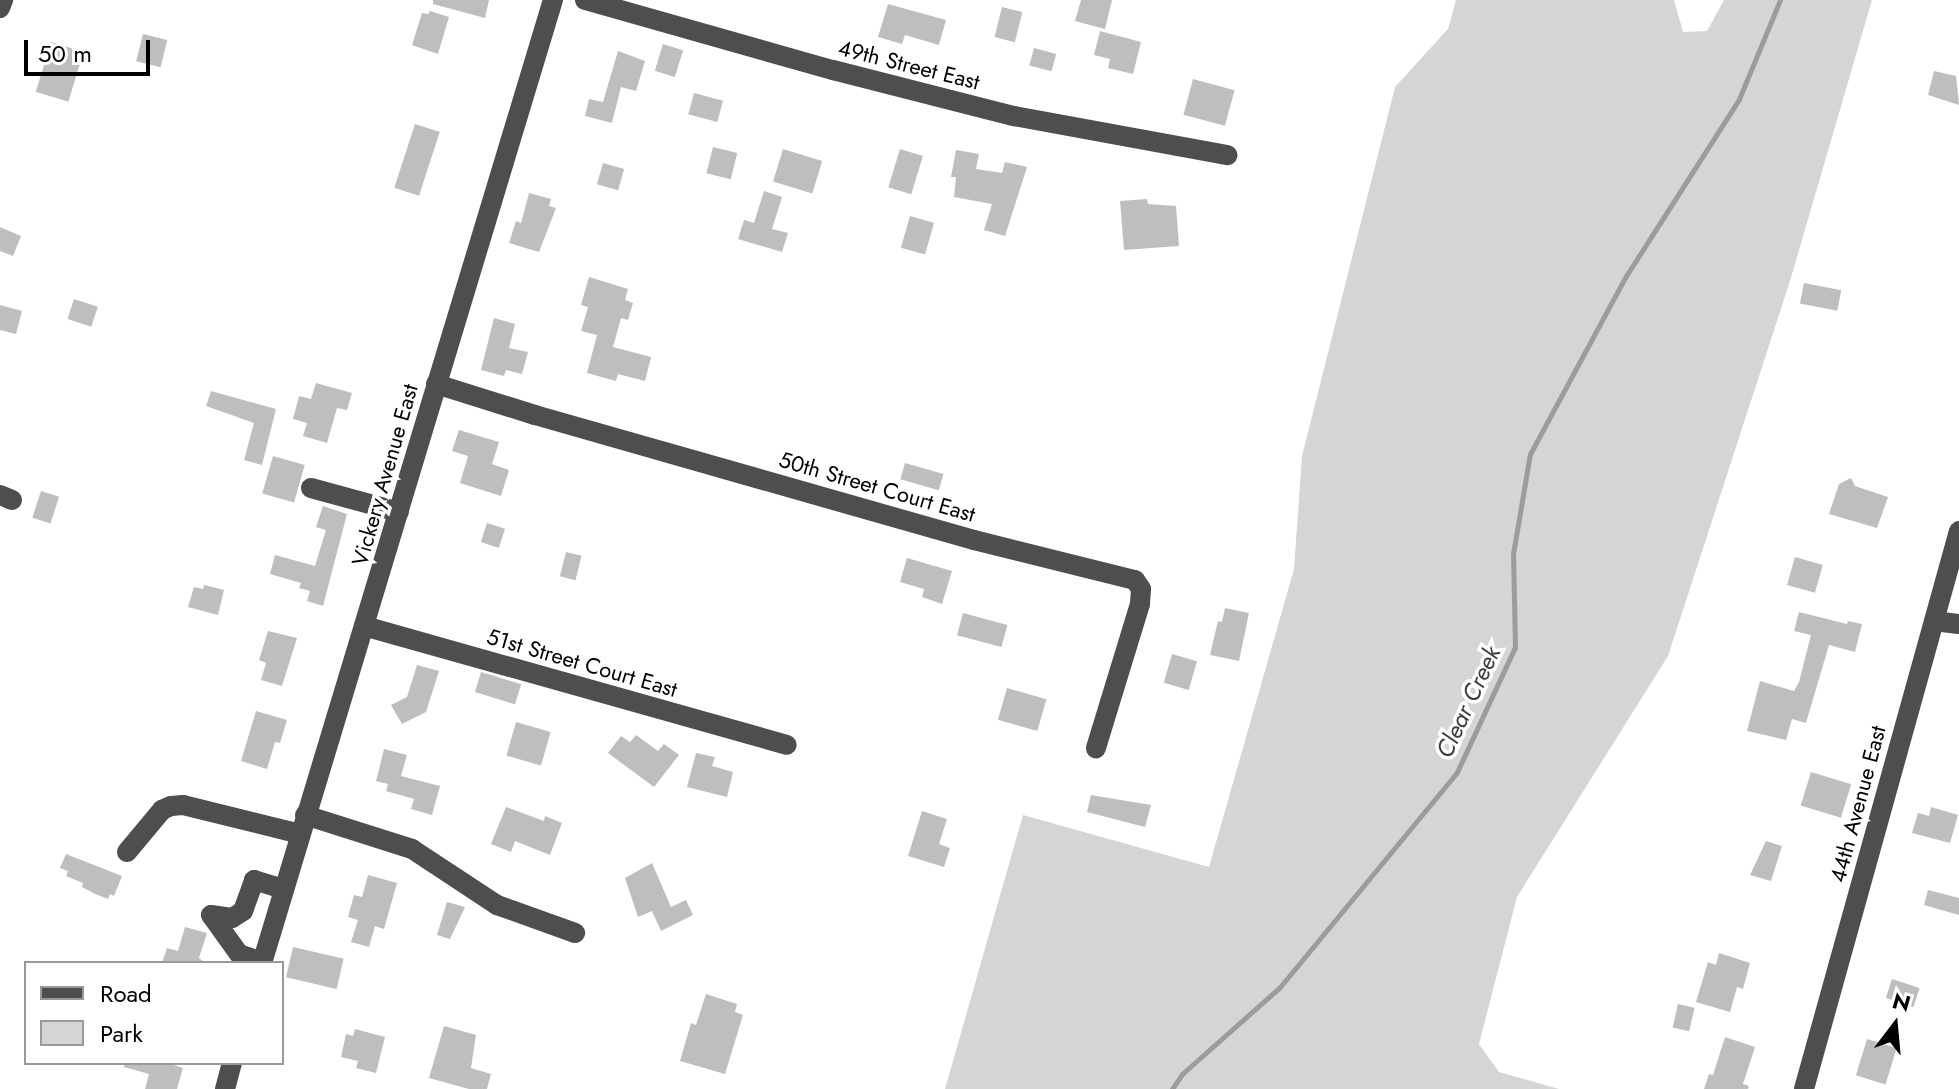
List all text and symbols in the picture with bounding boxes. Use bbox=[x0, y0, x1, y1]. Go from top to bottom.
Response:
scale bar bbox=[28, 24, 154, 74]
street label: 49th Street East bbox=[836, 35, 982, 95]
text: 50 m bbox=[38, 36, 92, 71]
street label: Vickery Avenue East bbox=[346, 381, 424, 569]
street label: 50th Street Court East bbox=[776, 446, 978, 528]
street label: 51st Street Court East bbox=[484, 623, 680, 703]
water label: Clear Creek bbox=[1430, 642, 1506, 762]
street label: 44th Avenue East bbox=[1824, 723, 1892, 885]
legend bbox=[24, 961, 284, 1065]
text: Road bbox=[100, 976, 152, 1011]
text: N bbox=[1889, 984, 1914, 1020]
north arrow bbox=[1855, 985, 1935, 1065]
text: Park bbox=[100, 1016, 143, 1051]

